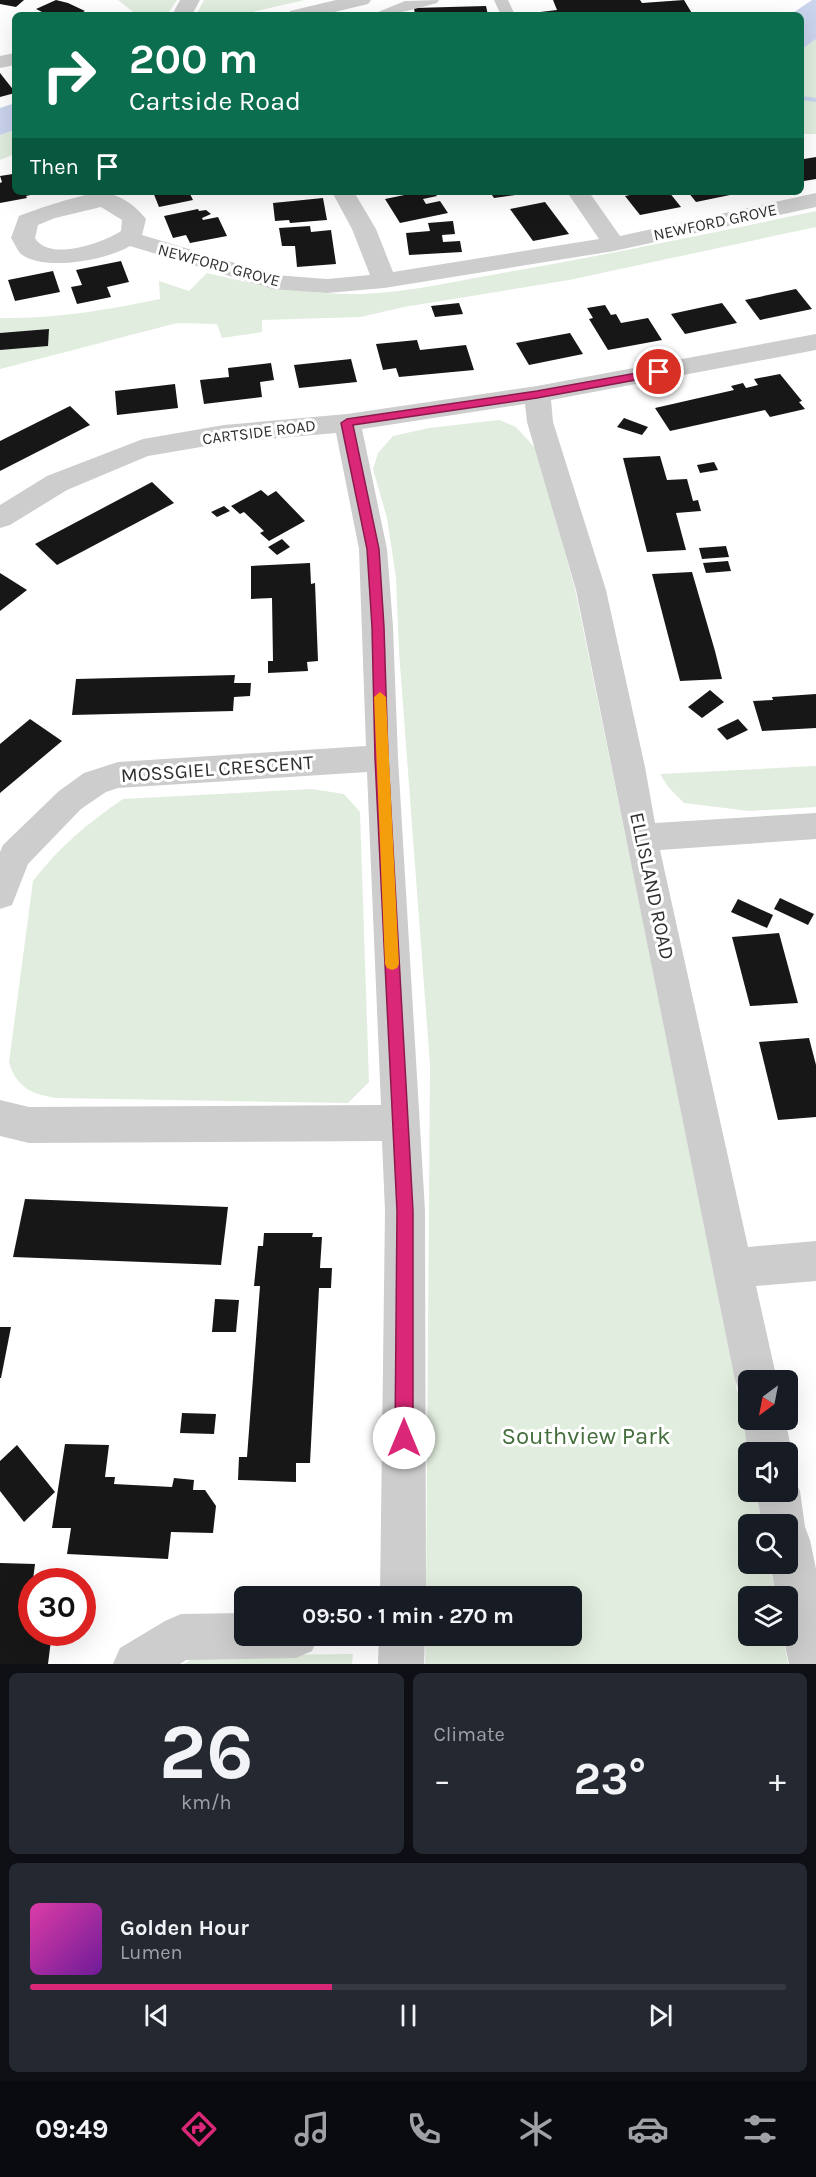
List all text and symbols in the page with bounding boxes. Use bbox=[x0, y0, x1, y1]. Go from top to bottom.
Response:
text: 200 m bbox=[129, 34, 258, 84]
icon: right bbox=[30, 36, 108, 114]
text: Cartside Road bbox=[129, 85, 301, 117]
icon: arrive bbox=[91, 150, 124, 183]
text: Then bbox=[30, 154, 79, 180]
street label: NEWFORD GROVE bbox=[652, 200, 778, 244]
street label: NEWFORD GROVE bbox=[156, 240, 282, 290]
pin bbox=[633, 346, 684, 397]
icon: arrive bbox=[642, 355, 675, 388]
street label: CARTSIDE ROAD bbox=[201, 416, 317, 448]
street label: MOSSGIEL CRESCENT bbox=[120, 751, 314, 787]
street label: ELLISLAND ROAD bbox=[625, 810, 679, 962]
north arrow bbox=[738, 1370, 798, 1430]
map controls bbox=[738, 1370, 798, 1646]
position arrow bbox=[372, 1406, 436, 1470]
park label: Southview Park bbox=[502, 1422, 671, 1450]
button: sound bbox=[738, 1442, 798, 1502]
button: search bbox=[738, 1514, 798, 1574]
speed limit sign: 30 bbox=[18, 1568, 96, 1646]
button: layers bbox=[738, 1586, 798, 1646]
text: 09:50 · 1 min · 270 m bbox=[302, 1603, 514, 1629]
text: 26 bbox=[159, 1706, 254, 1798]
text: Climate bbox=[434, 1723, 505, 1746]
text: 23° bbox=[573, 1753, 646, 1805]
text: − bbox=[434, 1761, 451, 1799]
text: + bbox=[769, 1761, 786, 1799]
text: km/h bbox=[181, 1791, 232, 1814]
text: Golden Hour bbox=[120, 1915, 249, 1941]
text: Lumen bbox=[120, 1941, 183, 1964]
icon: previous bbox=[140, 1999, 173, 2032]
icon: pause bbox=[392, 1999, 425, 2032]
icon: next bbox=[644, 1999, 677, 2032]
icon: directions bbox=[178, 2108, 220, 2150]
icon: music bbox=[291, 2108, 333, 2150]
icon: phone bbox=[403, 2108, 445, 2150]
icon: climate bbox=[515, 2108, 557, 2150]
icon: car bbox=[627, 2108, 669, 2150]
icon: filters bbox=[739, 2108, 781, 2150]
text: 09:49 bbox=[35, 2113, 108, 2145]

